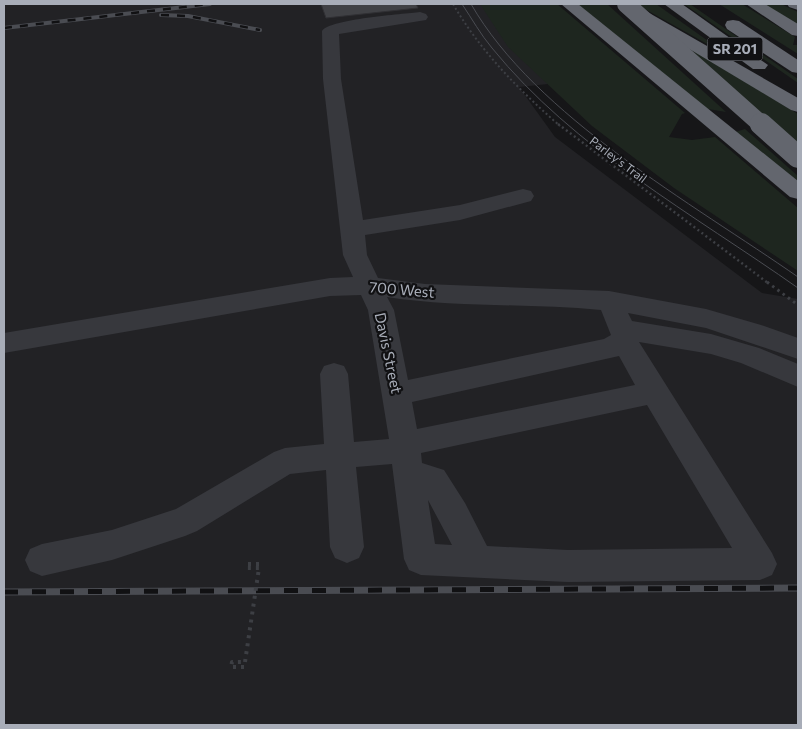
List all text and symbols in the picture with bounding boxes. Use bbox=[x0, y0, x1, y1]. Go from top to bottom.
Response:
road number: SR 201 bbox=[708, 38, 762, 61]
street label: Parley's Trail bbox=[587, 133, 650, 185]
street label: 700 West bbox=[369, 277, 435, 301]
street label: Davis Street bbox=[372, 311, 406, 395]

